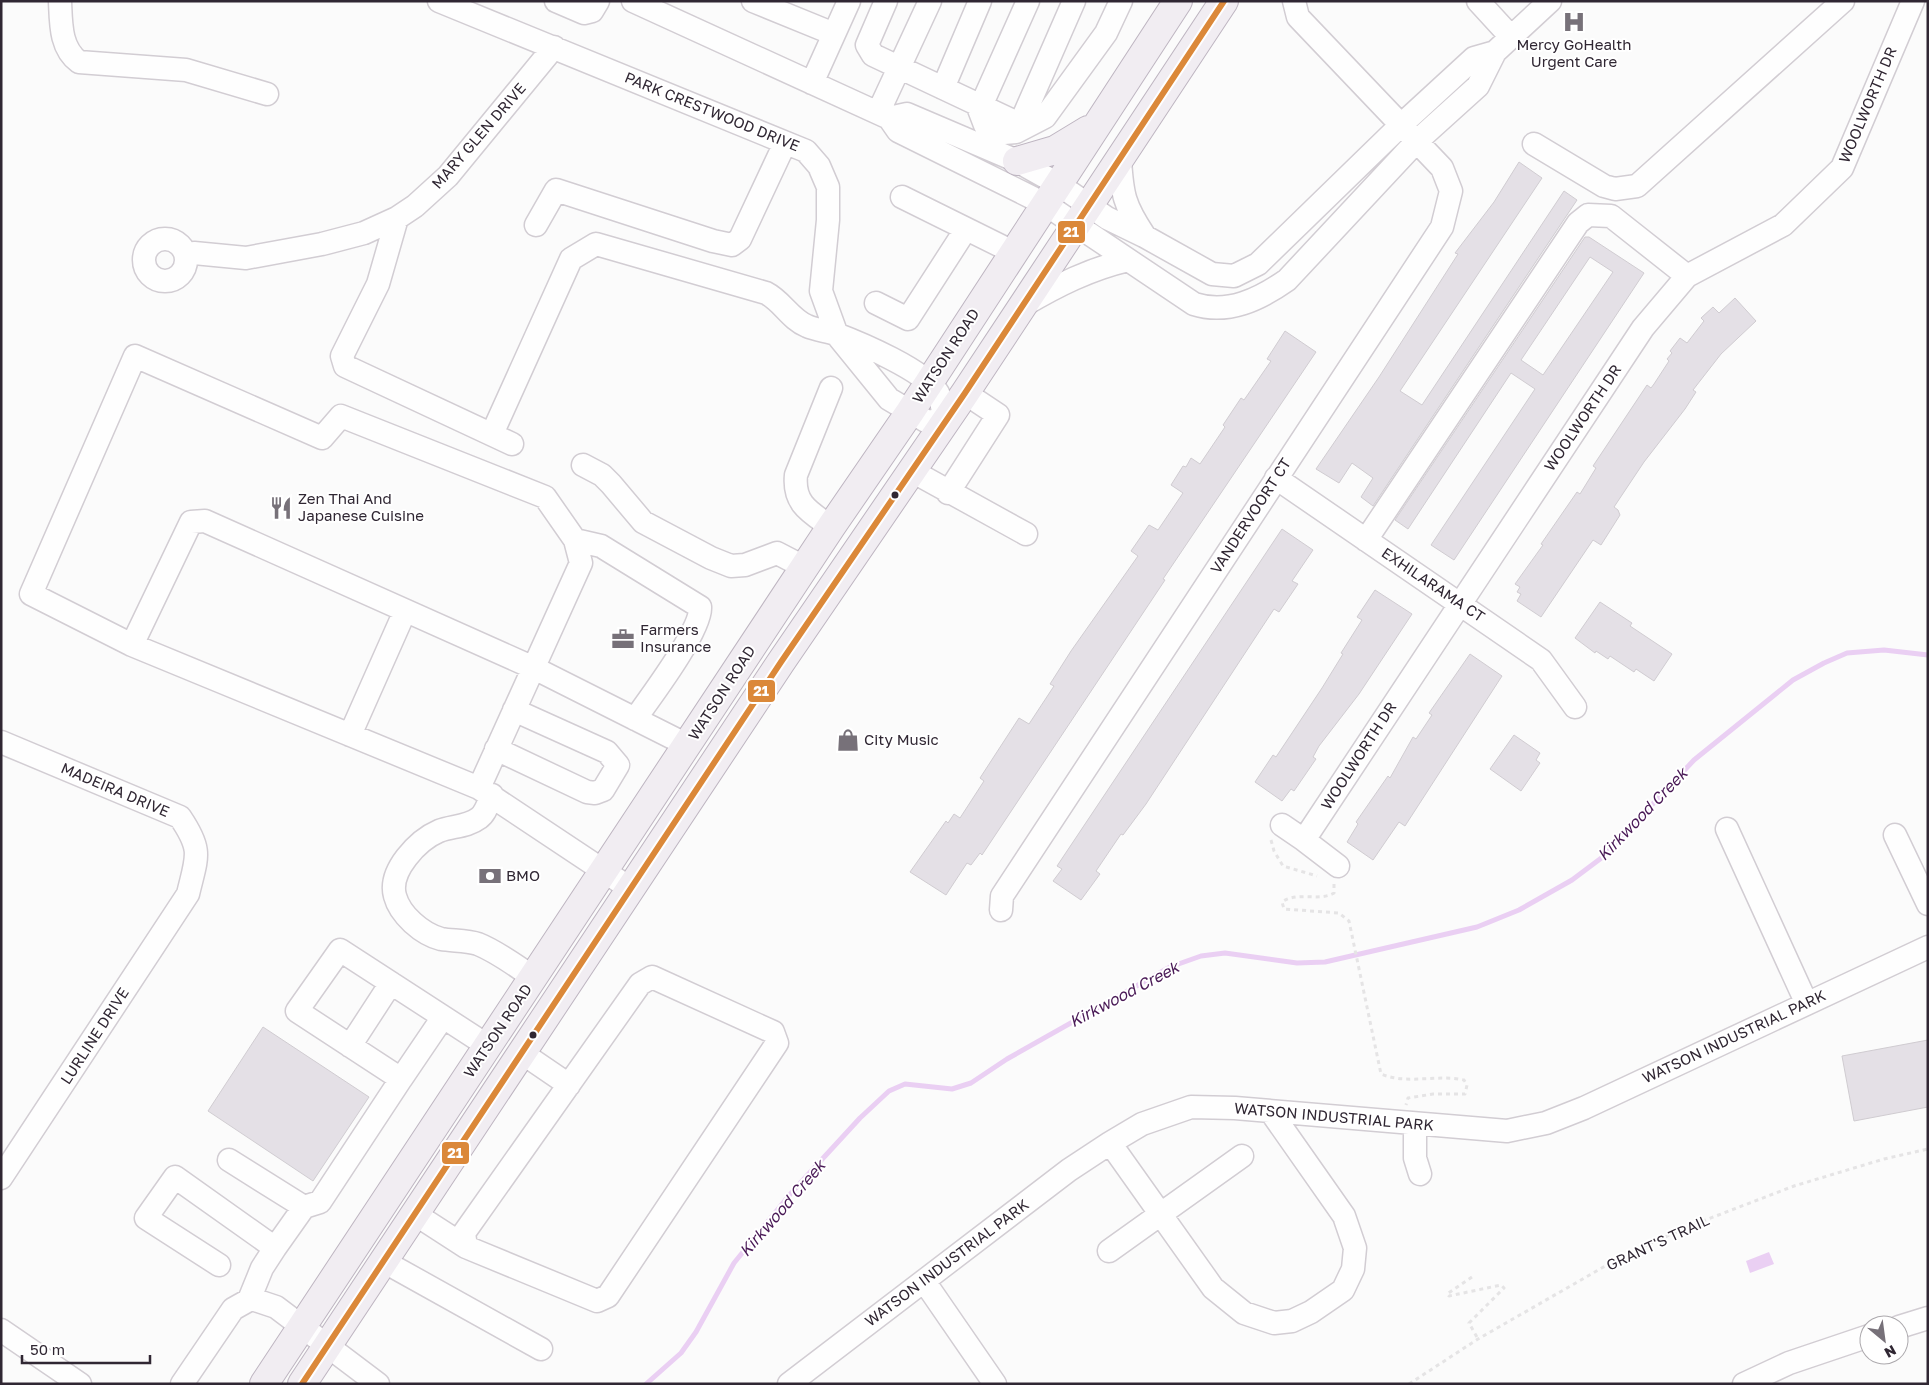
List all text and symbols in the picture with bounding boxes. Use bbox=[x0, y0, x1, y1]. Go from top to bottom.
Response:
hospital icon: Mercy GoHealth Urgent Care bbox=[1561, 9, 1587, 35]
place label: Mercy GoHealth Urgent Care bbox=[1516, 35, 1632, 70]
street label: WOOLWORTH DR bbox=[1834, 44, 1900, 165]
street label: PARK CRESTWOOD DRIVE bbox=[622, 68, 802, 154]
street label: MARY GLEN DRIVE bbox=[427, 79, 529, 192]
line badge: 21 bbox=[1057, 220, 1086, 244]
text: 21 bbox=[1063, 223, 1079, 240]
street label: WATSON ROAD bbox=[908, 305, 982, 406]
street label: WOOLWORTH DR bbox=[1540, 361, 1624, 474]
street label: VANDERVOORT CT bbox=[1206, 454, 1294, 577]
place label: Zen Thai And Japanese Cuisine bbox=[298, 489, 424, 524]
unlabelled marker bbox=[890, 490, 900, 500]
restaurant icon: Zen Thai And Japanese Cuisine bbox=[268, 495, 294, 521]
street label: EXHILARAMA CT bbox=[1379, 543, 1488, 625]
place label: Farmers Insurance bbox=[640, 620, 712, 655]
office icon: Farmers Insurance bbox=[610, 626, 636, 652]
street label: WATSON ROAD bbox=[684, 642, 758, 743]
line badge: 21 bbox=[747, 679, 776, 703]
text: 21 bbox=[753, 682, 769, 699]
street label: WOOLWORTH DR bbox=[1317, 698, 1400, 813]
shop icon: City Music bbox=[835, 727, 861, 753]
place label: City Music bbox=[864, 730, 939, 748]
street label: MADEIRA DRIVE bbox=[59, 758, 172, 820]
water label: Kirkwood Creek bbox=[1593, 762, 1693, 865]
bank icon: BMO bbox=[477, 863, 503, 889]
place label: BMO bbox=[506, 866, 540, 884]
water label: Kirkwood Creek bbox=[1066, 956, 1184, 1031]
street label: WATSON ROAD bbox=[459, 980, 535, 1081]
street label: LURLINE DRIVE bbox=[56, 984, 132, 1087]
street label: WATSON INDUSTRIAL PARK bbox=[1639, 986, 1828, 1087]
unlabelled marker bbox=[528, 1030, 538, 1040]
street label: WATSON INDUSTRIAL PARK bbox=[1234, 1098, 1435, 1134]
line badge: 21 bbox=[441, 1141, 470, 1165]
text: 21 bbox=[447, 1144, 463, 1161]
water label: Kirkwood Creek bbox=[735, 1154, 831, 1260]
street label: WATSON INDUSTRIAL PARK bbox=[861, 1195, 1032, 1330]
street label: GRANT'S TRAIL bbox=[1603, 1210, 1712, 1274]
north arrow bbox=[1859, 1315, 1909, 1365]
scale bar bbox=[22, 1332, 150, 1364]
text: 50 m bbox=[30, 1340, 65, 1358]
text: N bbox=[1882, 1342, 1899, 1362]

